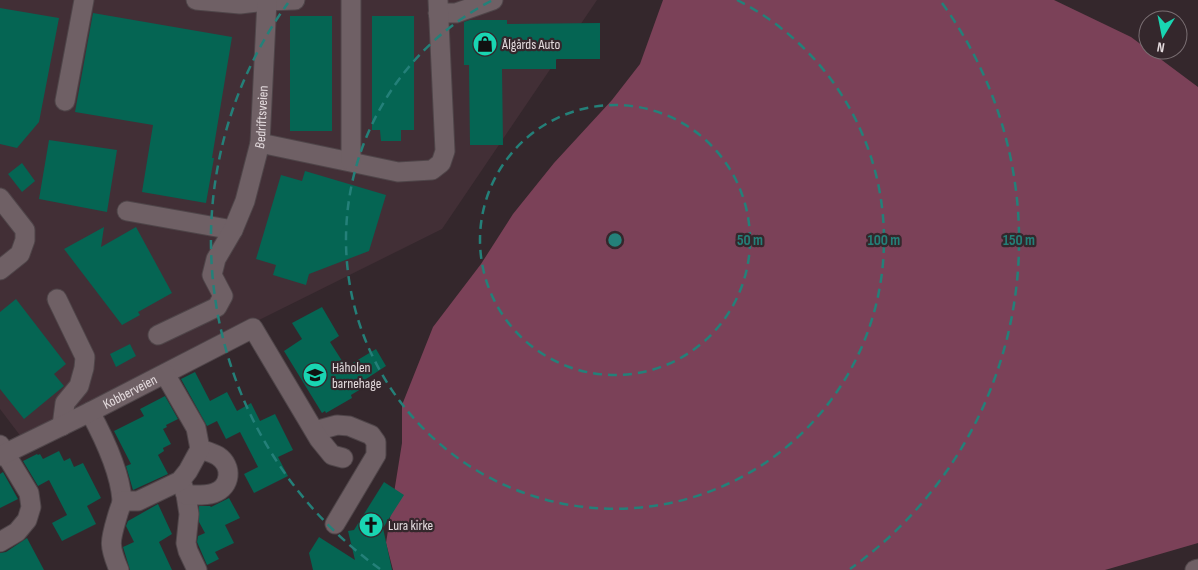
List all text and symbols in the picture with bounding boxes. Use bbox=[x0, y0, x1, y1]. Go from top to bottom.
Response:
north arrow bbox=[1138, 10, 1188, 60]
shop icon: Ålgårds Auto bbox=[472, 31, 498, 57]
place label: Ålgårds Auto bbox=[501, 36, 560, 53]
text: N bbox=[1156, 38, 1166, 56]
street label: Bedriftsveien bbox=[250, 85, 271, 150]
centre of rings bbox=[606, 231, 624, 249]
text: 50 m bbox=[737, 231, 763, 250]
text: 100 m bbox=[868, 231, 900, 250]
text: 150 m bbox=[1003, 231, 1035, 250]
place label: Håholen barnehage bbox=[332, 359, 381, 392]
school or university icon: Håholen barnehage bbox=[302, 362, 328, 388]
street label: Kobberveien bbox=[100, 371, 160, 412]
church icon: Lura kirke bbox=[358, 512, 384, 538]
place label: Lura kirke bbox=[388, 517, 433, 534]

